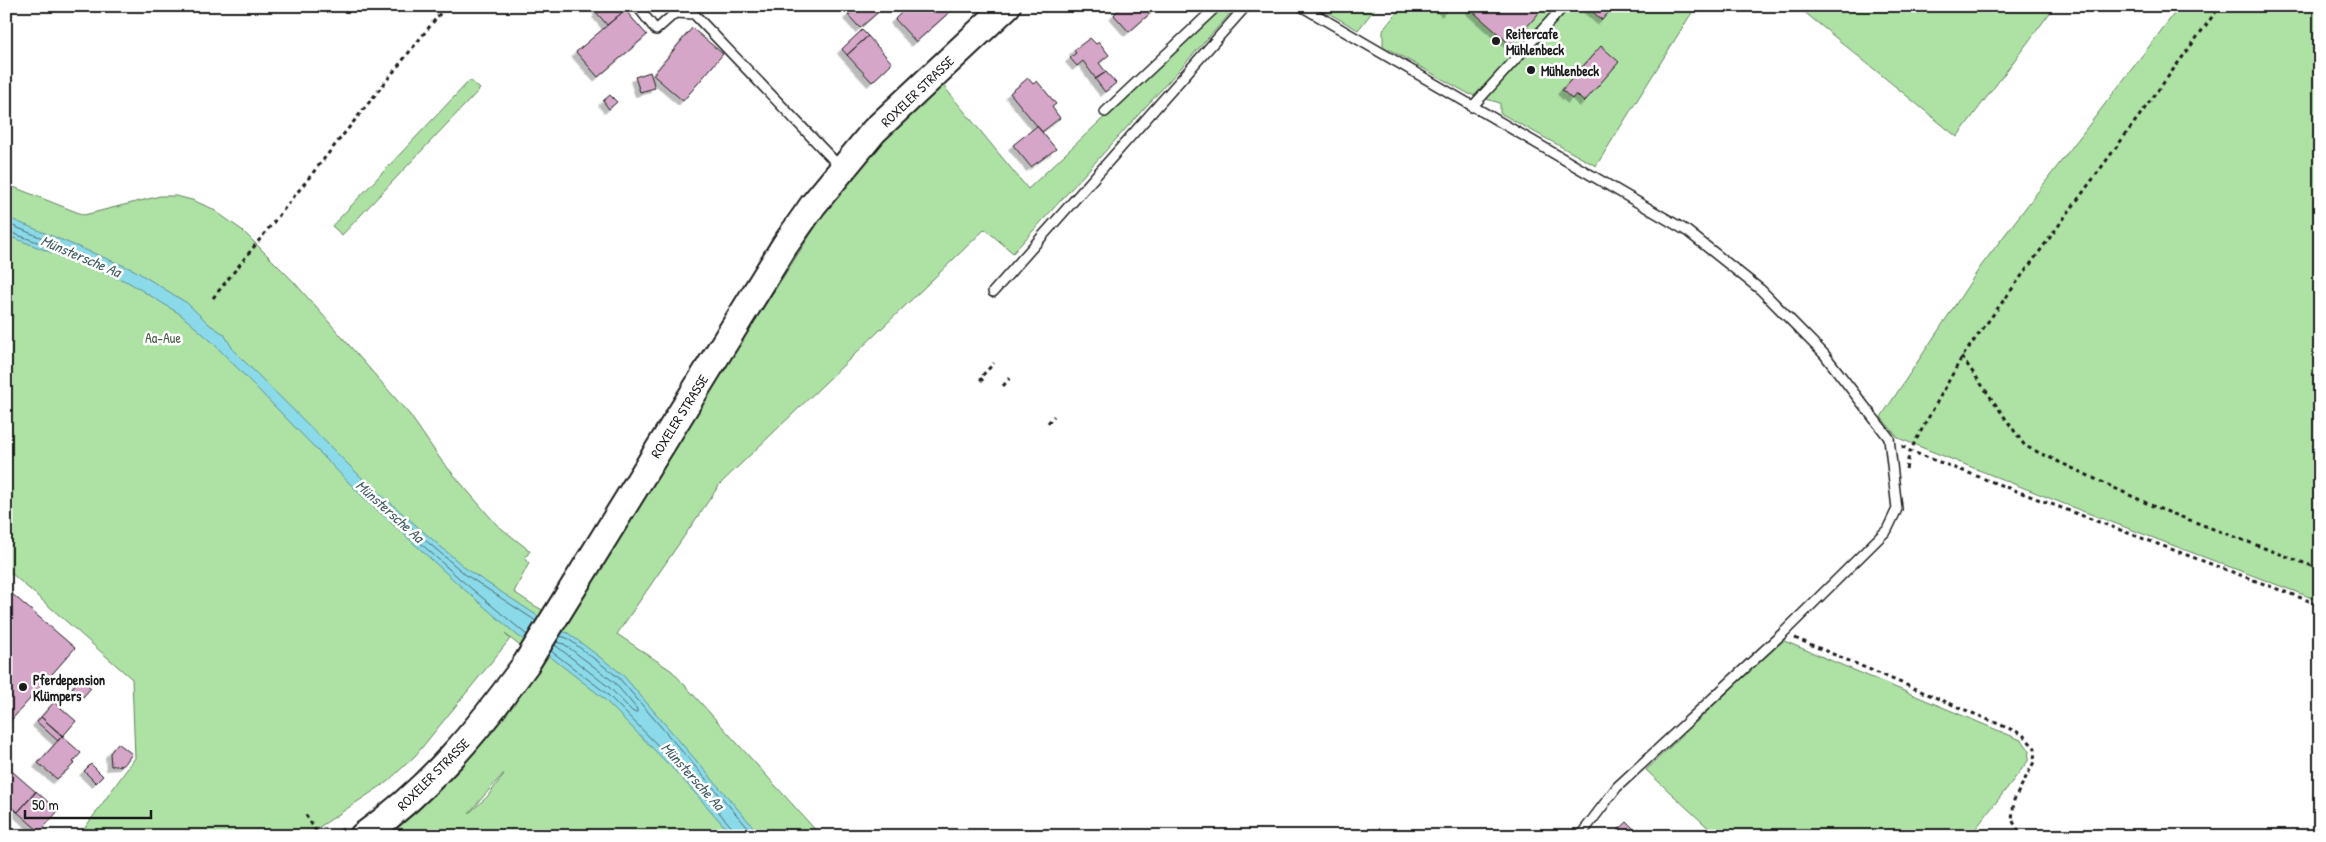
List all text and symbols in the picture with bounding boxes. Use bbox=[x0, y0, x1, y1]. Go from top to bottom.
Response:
place label: Reitercafe Mühlenbeck bbox=[1506, 24, 1564, 59]
marker: Reitercafe Mühlenbeck bbox=[1490, 35, 1502, 47]
street label: ROXELER STRASSE bbox=[876, 51, 958, 131]
place label: Mühlenbeck bbox=[1541, 61, 1599, 80]
marker: Mühlenbeck bbox=[1525, 64, 1537, 76]
water label: Münstersche Aa bbox=[38, 230, 126, 283]
park label: Aa-Aue bbox=[145, 328, 181, 347]
street label: ROXELER STRASSE bbox=[646, 371, 712, 461]
water label: Münstersche Aa bbox=[351, 475, 430, 549]
place label: Pferdepension Klümpers bbox=[33, 670, 105, 707]
marker: Pferdepension Klümpers bbox=[17, 681, 29, 693]
street label: ROXELER STRASSE bbox=[393, 734, 473, 814]
water label: Münstersche Aa bbox=[657, 737, 731, 816]
scale bar bbox=[25, 787, 151, 819]
text: 50 m bbox=[32, 794, 59, 815]

